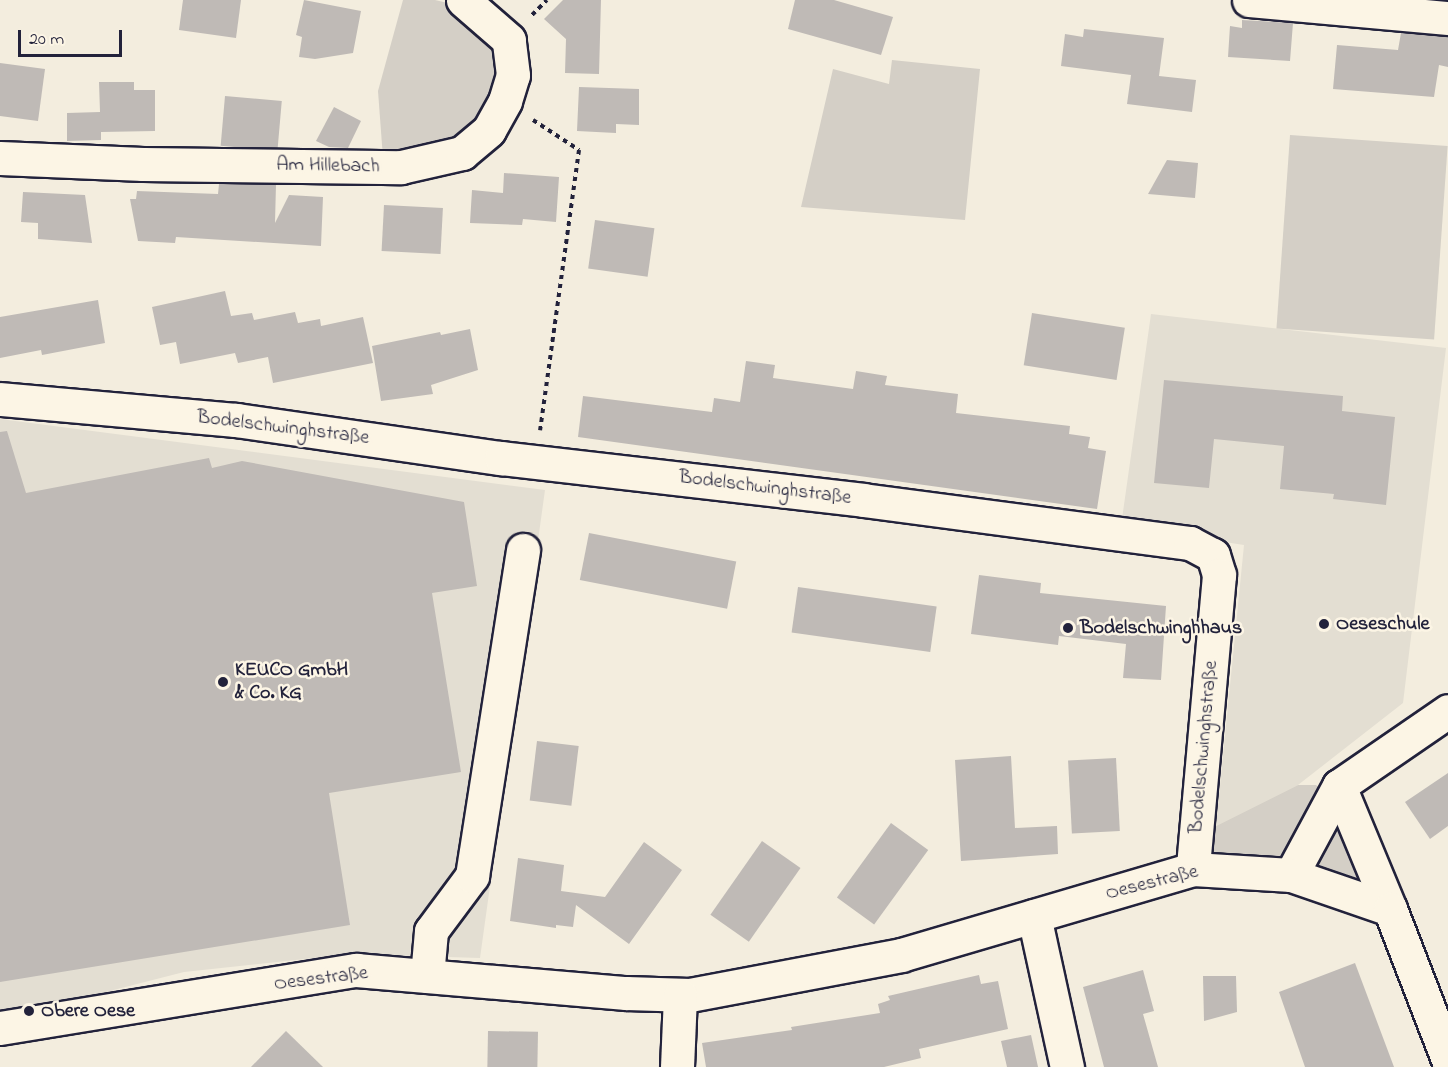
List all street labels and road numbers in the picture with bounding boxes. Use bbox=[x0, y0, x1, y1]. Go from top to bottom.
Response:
street label: Am Hillebach bbox=[276, 153, 380, 179]
street label: Bodelschwinghstraße bbox=[195, 406, 371, 450]
street label: Bodelschwinghstraße bbox=[677, 466, 853, 510]
street label: Bodelschwinghstraße bbox=[1184, 659, 1224, 835]
street label: Oesestraße bbox=[1103, 860, 1201, 906]
street label: Oesestraße bbox=[273, 961, 369, 997]

